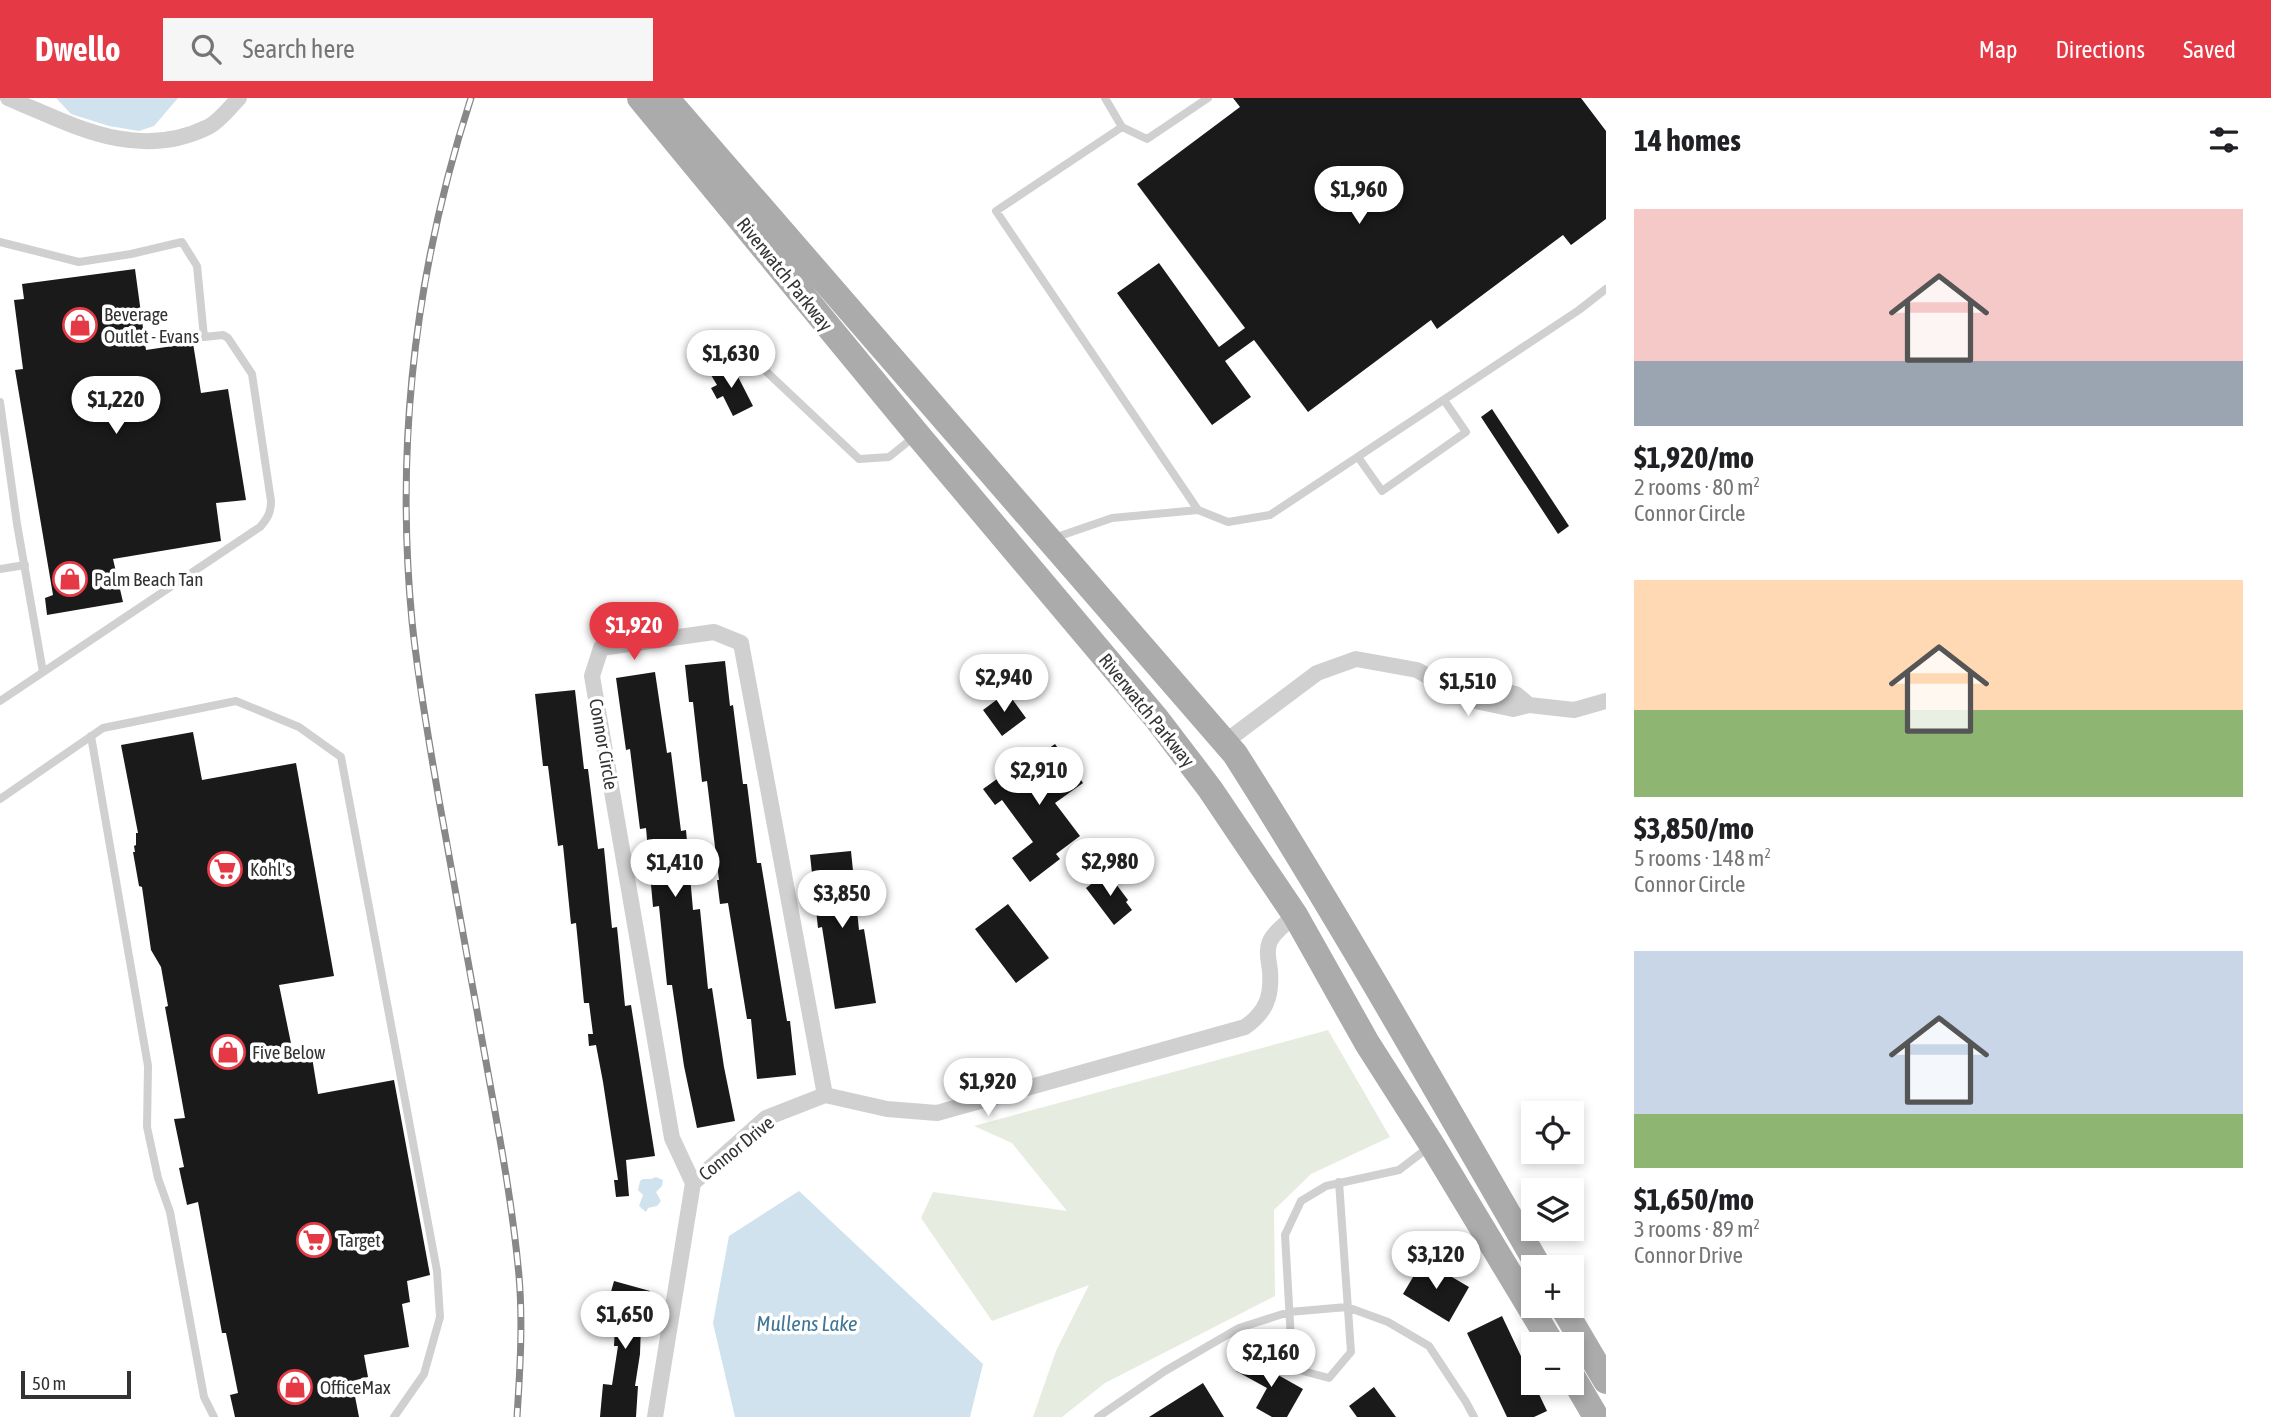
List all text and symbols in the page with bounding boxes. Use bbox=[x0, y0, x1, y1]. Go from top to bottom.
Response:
search box bbox=[163, 18, 653, 81]
text: Dwello bbox=[35, 30, 121, 68]
icon: search bbox=[187, 30, 225, 68]
text: Search here bbox=[243, 34, 355, 64]
text: Map bbox=[1979, 36, 2017, 63]
text: Directions bbox=[2055, 36, 2145, 63]
text: Saved bbox=[2183, 36, 2236, 63]
icon: filters bbox=[2205, 121, 2243, 159]
text: 14 homes bbox=[1634, 123, 1741, 157]
pin: $1,960 bbox=[1302, 166, 1416, 226]
text: $1,960 bbox=[1331, 176, 1388, 202]
street label: Riverwatch Parkway bbox=[733, 213, 838, 335]
icon: home bbox=[1876, 255, 2002, 381]
place label: Beverage Outlet - Evans bbox=[104, 303, 199, 347]
shop icon: Beverage Outlet - Evans bbox=[61, 306, 99, 344]
pin: $1,630 bbox=[674, 330, 788, 390]
text: $1,630 bbox=[703, 340, 760, 366]
pin: $1,220 bbox=[59, 376, 173, 436]
text: $1,220 bbox=[88, 386, 145, 412]
text: $1,920/mo bbox=[1634, 440, 1754, 474]
text: 2 rooms · 80 m² bbox=[1634, 474, 1760, 500]
text: Connor Circle bbox=[1634, 500, 1745, 526]
shop icon: Palm Beach Tan bbox=[51, 560, 89, 598]
place label: Palm Beach Tan bbox=[94, 568, 203, 590]
pin: $1,920 bbox=[577, 602, 691, 662]
text: $1,920 bbox=[606, 612, 663, 638]
icon: home bbox=[1876, 626, 2002, 752]
street label: Riverwatch Parkway bbox=[1095, 649, 1200, 771]
pin: $2,940 bbox=[947, 654, 1061, 714]
pin: $1,510 bbox=[1411, 658, 1525, 718]
text: $2,940 bbox=[976, 664, 1033, 690]
text: $1,510 bbox=[1440, 668, 1497, 694]
street label: Connor Circle bbox=[585, 697, 623, 791]
pin: $2,910 bbox=[982, 748, 1096, 807]
text: $2,910 bbox=[1011, 757, 1068, 783]
text: $3,850/mo bbox=[1634, 811, 1754, 845]
pin: $2,980 bbox=[1053, 838, 1167, 898]
pin: $1,410 bbox=[618, 840, 732, 899]
text: 5 rooms · 148 m² bbox=[1634, 845, 1771, 871]
text: $2,980 bbox=[1082, 848, 1139, 874]
text: $1,410 bbox=[647, 849, 704, 875]
supermarket icon: Kohl's bbox=[206, 850, 244, 888]
place label: Kohl's bbox=[250, 858, 292, 880]
pin: $3,850 bbox=[785, 870, 899, 930]
text: Connor Circle bbox=[1634, 871, 1745, 897]
text: $3,850 bbox=[814, 880, 871, 906]
icon: home bbox=[1876, 997, 2002, 1123]
shop icon: Five Below bbox=[209, 1033, 247, 1071]
place label: Five Below bbox=[252, 1041, 326, 1063]
pin: $1,920 bbox=[931, 1058, 1045, 1118]
text: $1,920 bbox=[960, 1068, 1017, 1094]
map controls bbox=[1521, 1101, 1584, 1395]
button: locate bbox=[1521, 1101, 1584, 1164]
street label: Connor Drive bbox=[694, 1111, 778, 1185]
button: layers bbox=[1521, 1178, 1584, 1241]
text: $1,650/mo bbox=[1634, 1182, 1754, 1216]
text: 3 rooms · 89 m² bbox=[1634, 1216, 1760, 1242]
supermarket icon: Target bbox=[295, 1221, 333, 1259]
place label: Target bbox=[338, 1229, 381, 1251]
pin: $3,120 bbox=[1379, 1232, 1493, 1291]
text: $3,120 bbox=[1408, 1241, 1465, 1267]
text: Connor Drive bbox=[1634, 1242, 1743, 1268]
button: + bbox=[1521, 1255, 1584, 1318]
pin: $1,650 bbox=[568, 1292, 682, 1351]
text: $1,650 bbox=[597, 1301, 654, 1327]
water label: Mullens Lake bbox=[756, 1311, 858, 1335]
pin: $2,160 bbox=[1214, 1330, 1328, 1389]
button: − bbox=[1521, 1332, 1584, 1395]
text: $2,160 bbox=[1243, 1339, 1300, 1365]
scale bar bbox=[21, 1368, 131, 1400]
shop icon: OfficeMax bbox=[276, 1368, 314, 1406]
text: 50 m bbox=[32, 1372, 66, 1394]
place label: OfficeMax bbox=[320, 1376, 391, 1398]

